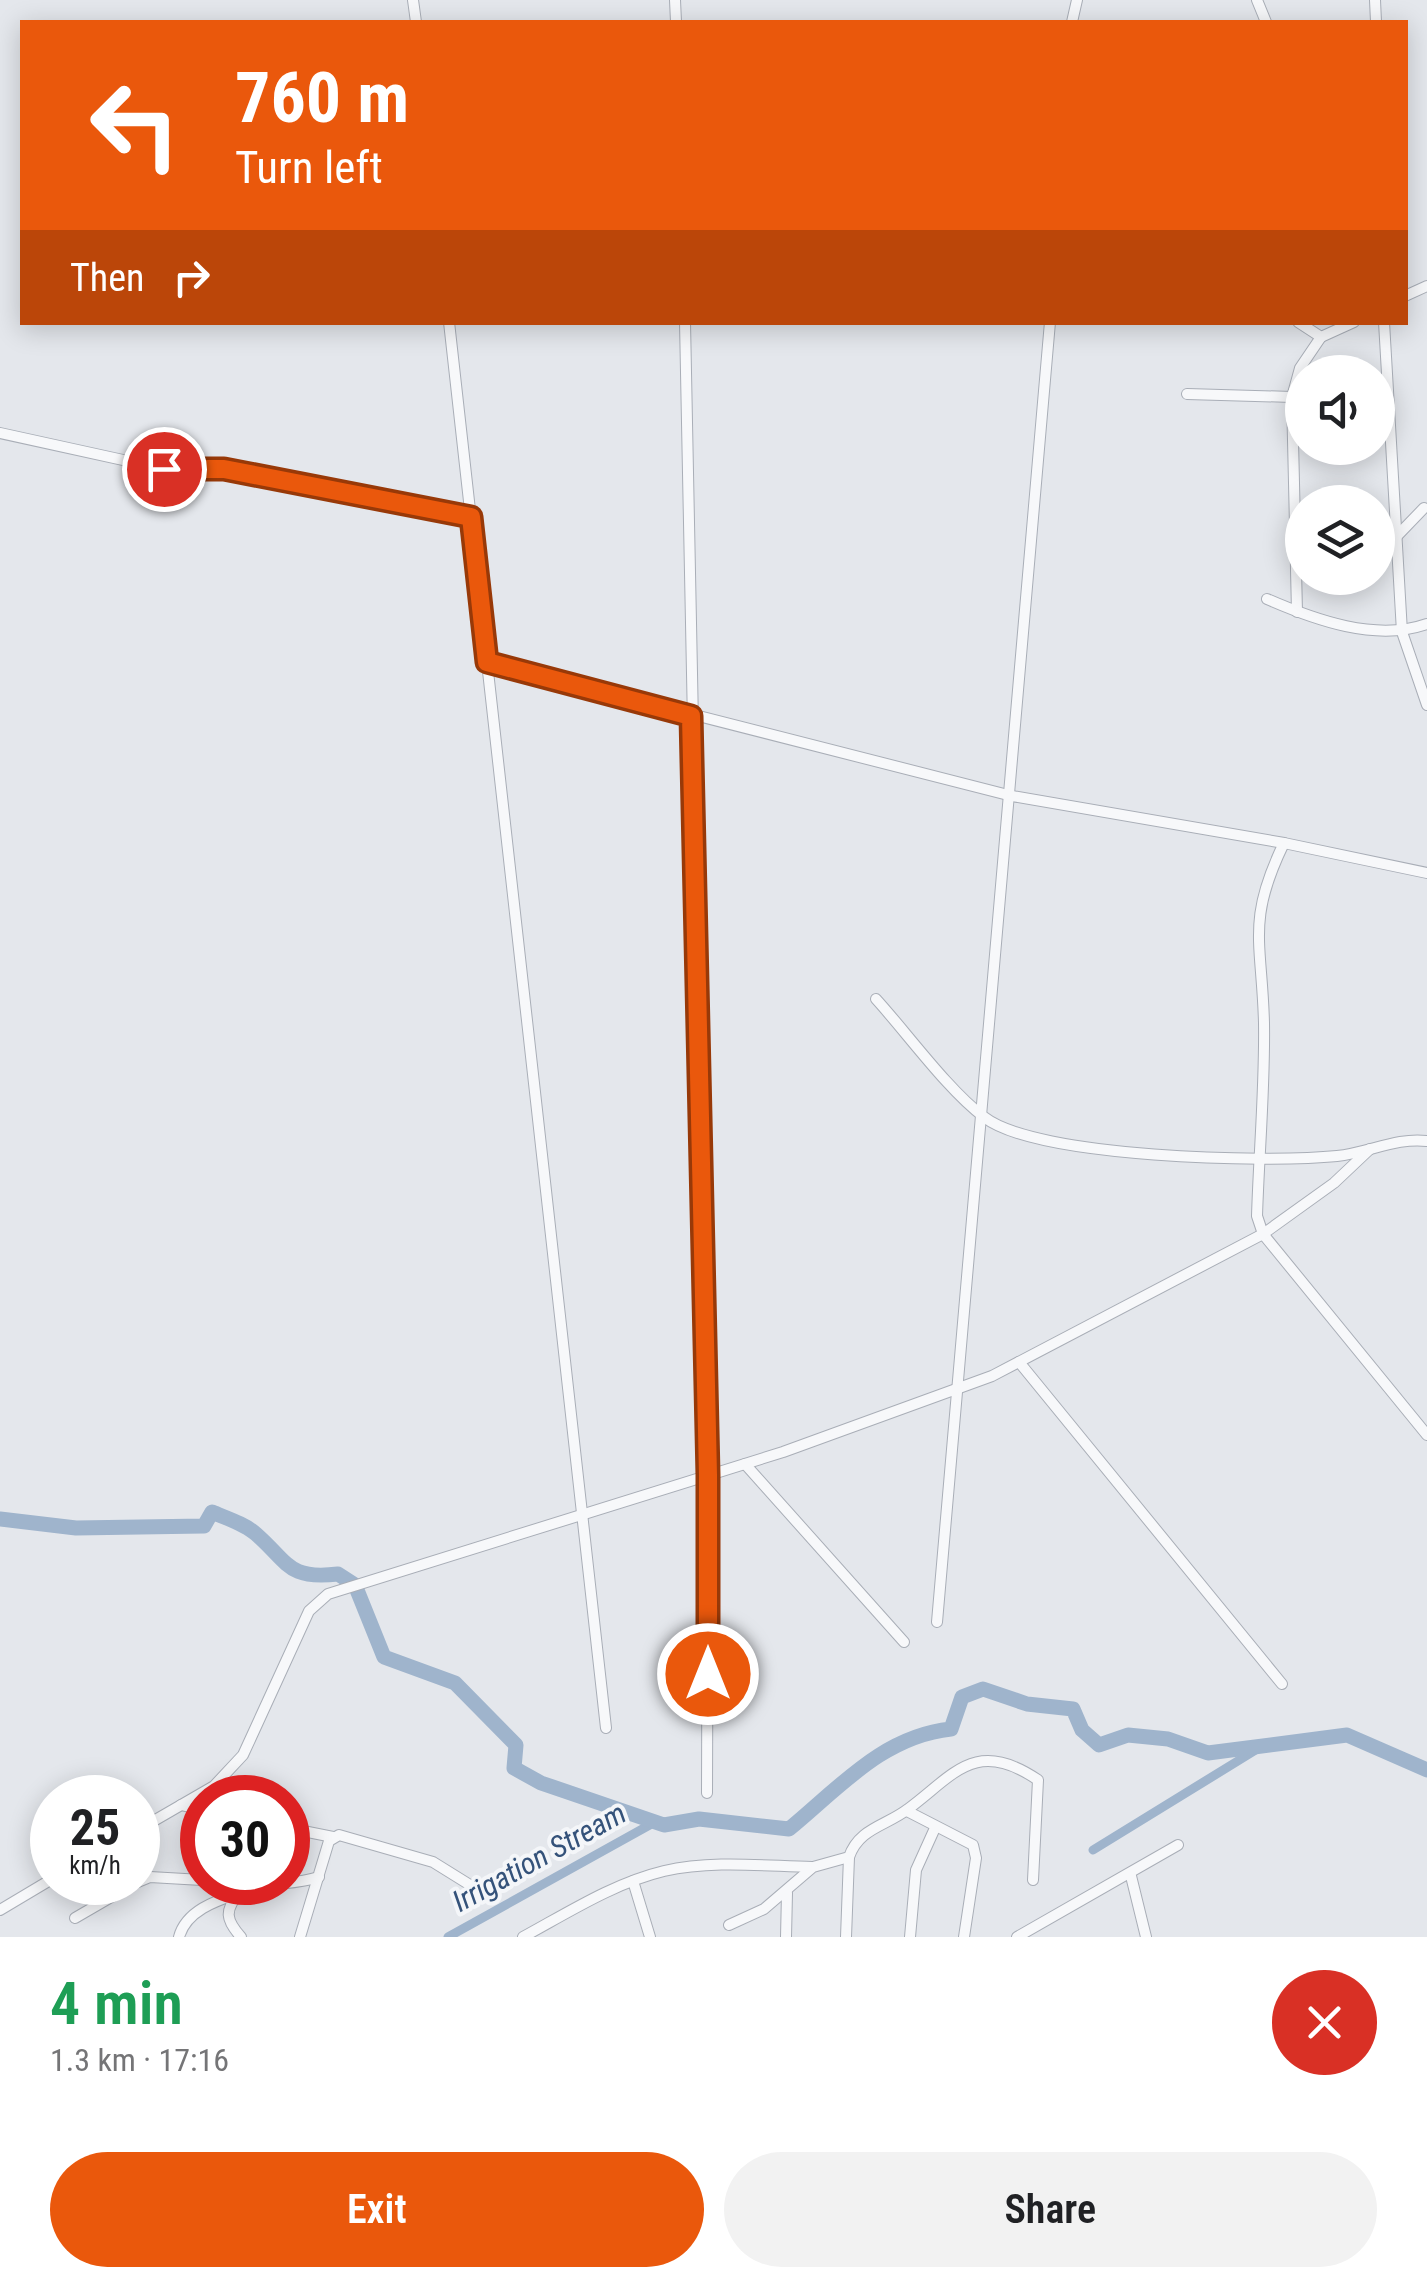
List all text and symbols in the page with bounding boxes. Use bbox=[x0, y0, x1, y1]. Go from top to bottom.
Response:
text: 760 m bbox=[235, 57, 409, 139]
icon: left bbox=[70, 60, 200, 190]
text: Turn left bbox=[235, 141, 383, 194]
icon: right bbox=[164, 250, 219, 305]
text: Then bbox=[70, 256, 144, 300]
map controls bbox=[1285, 355, 1395, 595]
button: sound bbox=[1285, 355, 1395, 465]
pin bbox=[122, 427, 207, 512]
icon: arrive bbox=[137, 442, 192, 497]
button: layers bbox=[1285, 485, 1395, 595]
position arrow bbox=[656, 1622, 760, 1726]
speed limit sign: 30 bbox=[180, 1775, 310, 1905]
water label: Irrigation Stream bbox=[446, 1795, 632, 1919]
text: 25 bbox=[70, 1799, 120, 1857]
text: km/h bbox=[69, 1851, 121, 1880]
text: 4 min bbox=[50, 1968, 183, 2039]
button: close bbox=[1272, 1970, 1377, 2075]
text: 1.3 km · 17:16 bbox=[50, 2041, 229, 2079]
button: Exit bbox=[50, 2152, 704, 2267]
button: Share bbox=[724, 2152, 1377, 2267]

